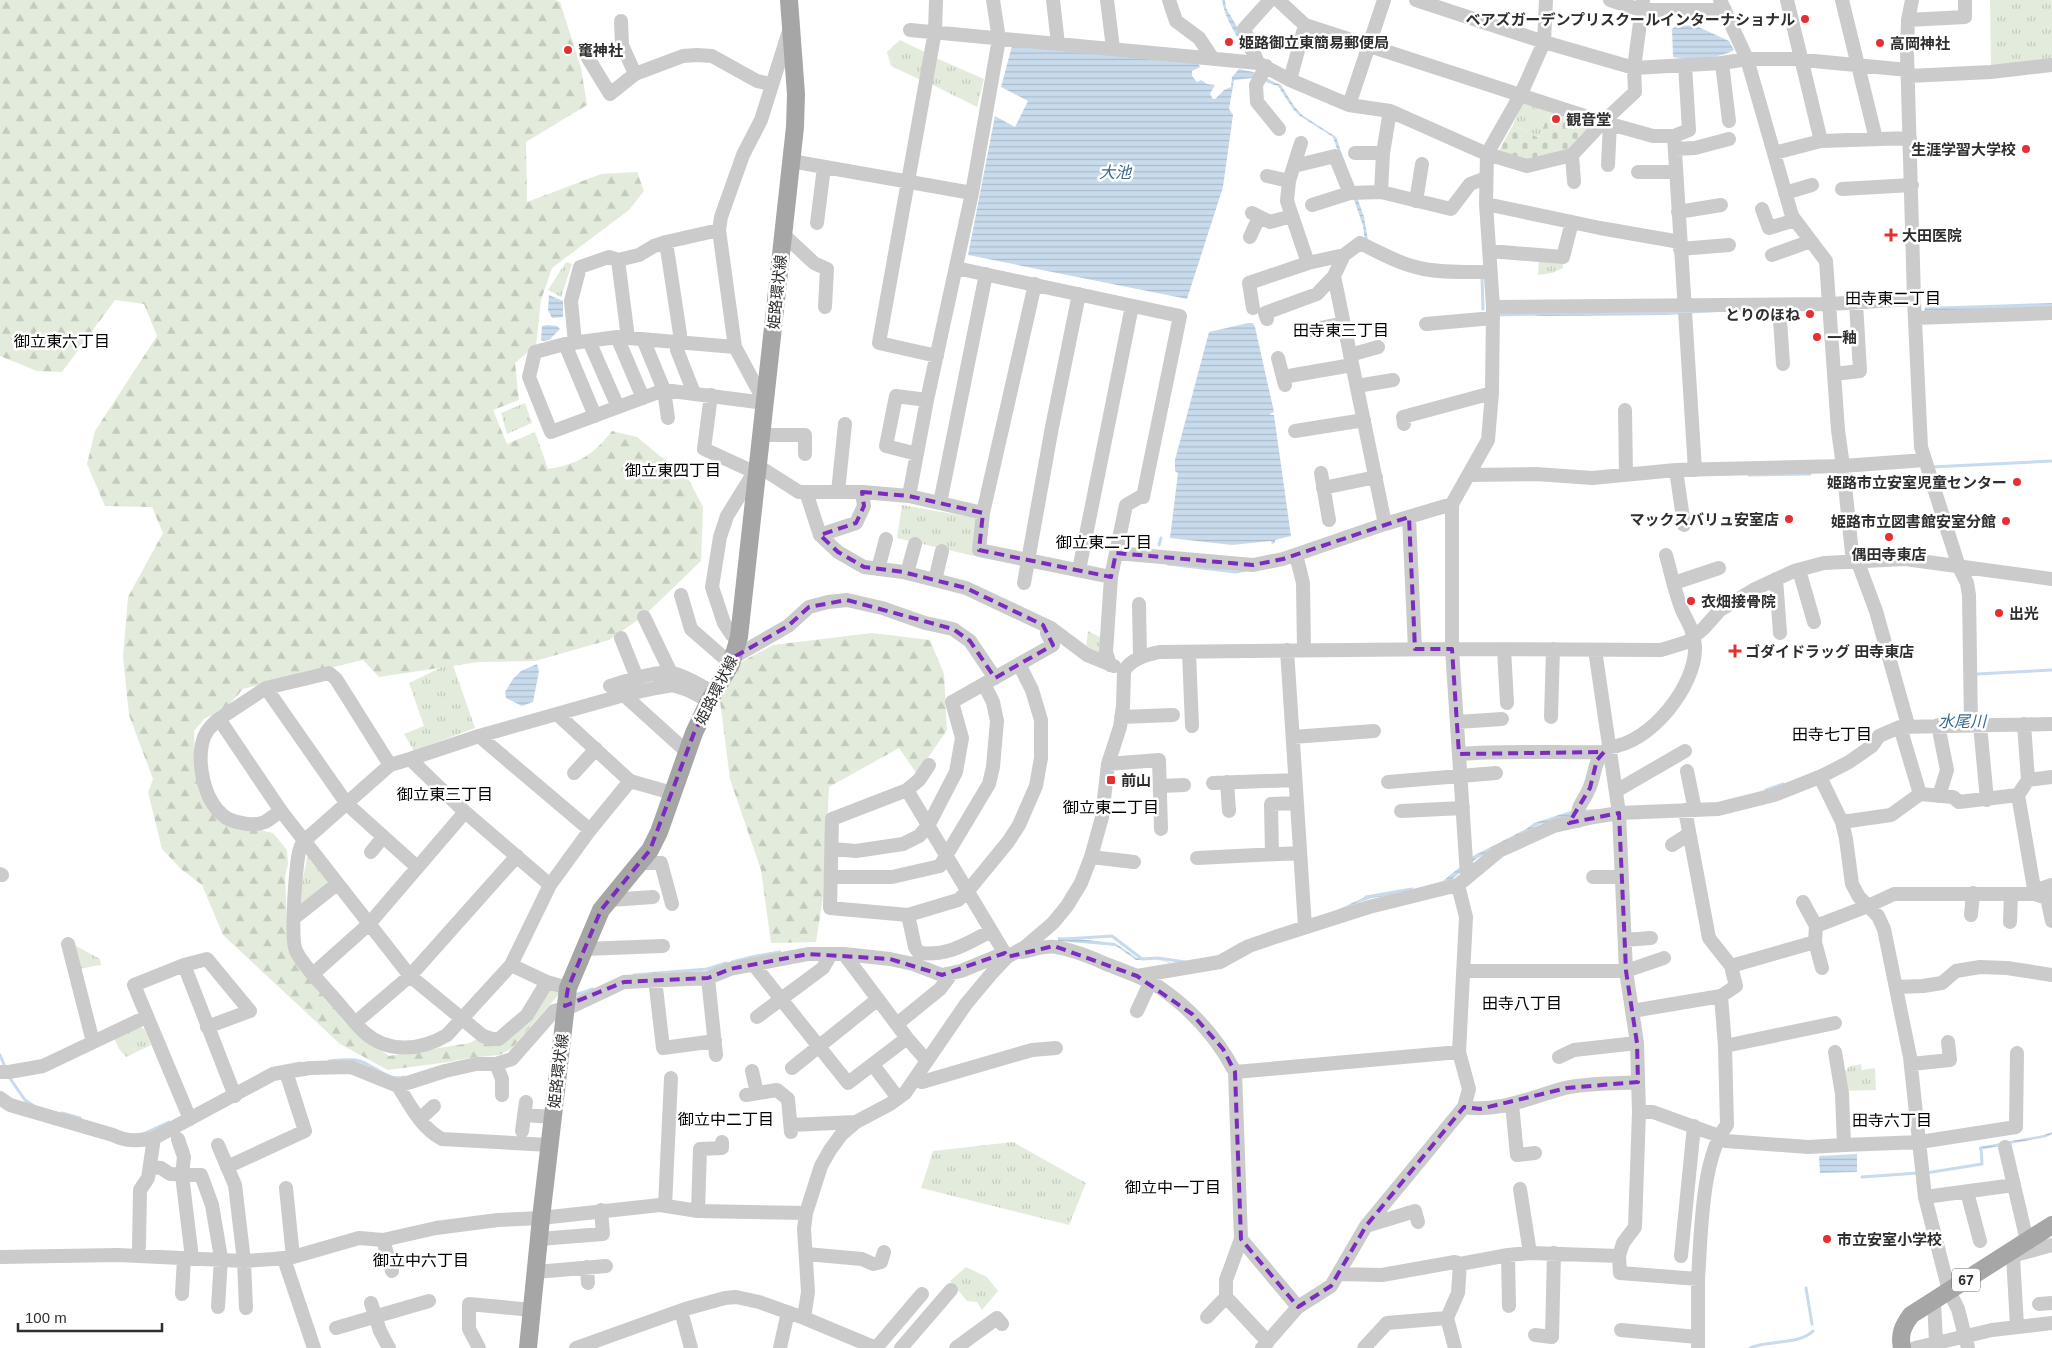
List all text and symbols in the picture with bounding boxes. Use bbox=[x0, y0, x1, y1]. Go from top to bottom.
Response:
place label: ベアズガーデンプリスクールインターナショナル bbox=[1465, 11, 1795, 28]
marker: ベアズガーデンプリスクールインターナショナル bbox=[1799, 13, 1811, 25]
place label: 姫路御立東簡易郵便局 bbox=[1239, 34, 1389, 51]
place label: 高岡神社 bbox=[1890, 35, 1950, 52]
marker: 姫路御立東簡易郵便局 bbox=[1223, 36, 1235, 48]
marker: 高岡神社 bbox=[1874, 37, 1886, 49]
place label: 竃神社 bbox=[578, 42, 623, 59]
marker: 竃神社 bbox=[562, 44, 574, 56]
place label: 観音堂 bbox=[1566, 111, 1611, 128]
marker: 観音堂 bbox=[1550, 113, 1562, 125]
place label: 生涯学習大学校 bbox=[1911, 141, 2016, 158]
marker: 生涯学習大学校 bbox=[2020, 143, 2032, 155]
water label: 大池 bbox=[1099, 164, 1133, 181]
place label: 大田医院 bbox=[1902, 227, 1962, 244]
marker: 大田医院 bbox=[1884, 228, 1898, 242]
street label: 姫路環状線 bbox=[765, 254, 789, 330]
district label: 田寺東二丁目 bbox=[1845, 290, 1941, 307]
place label: とりのほね bbox=[1725, 306, 1800, 323]
marker: とりのほね bbox=[1804, 308, 1816, 320]
district label: 田寺東三丁目 bbox=[1293, 322, 1389, 339]
place label: 一釉 bbox=[1827, 329, 1857, 346]
marker: 一釉 bbox=[1811, 331, 1823, 343]
district label: 御立東六丁目 bbox=[14, 333, 110, 350]
district label: 御立東四丁目 bbox=[625, 462, 721, 479]
place label: 姫路市立安室児童センター bbox=[1827, 474, 2007, 491]
marker: 姫路市立安室児童センター bbox=[2011, 476, 2023, 488]
place label: マックスバリュ安室店 bbox=[1629, 511, 1779, 528]
marker: マックスバリュ安室店 bbox=[1783, 513, 1795, 525]
place label: 姫路市立図書館安室分館 bbox=[1831, 513, 1996, 530]
marker: 姫路市立図書館安室分館 bbox=[2000, 515, 2012, 527]
marker: 偶田寺東店 bbox=[1883, 531, 1895, 543]
district label: 御立東二丁目 bbox=[1056, 534, 1152, 551]
place label: 偶田寺東店 bbox=[1851, 546, 1927, 563]
place label: 衣畑接骨院 bbox=[1701, 593, 1776, 610]
marker: 衣畑接骨院 bbox=[1685, 595, 1697, 607]
place label: 出光 bbox=[2009, 605, 2039, 622]
marker: 出光 bbox=[1993, 607, 2005, 619]
place label: ゴダイドラッグ 田寺東店 bbox=[1745, 643, 1914, 660]
marker: ゴダイドラッグ 田寺東店 bbox=[1729, 645, 1741, 657]
street label: 姫路環状線 bbox=[691, 653, 741, 727]
water label: 水尾川 bbox=[1938, 713, 1988, 730]
district label: 田寺七丁目 bbox=[1792, 726, 1872, 743]
place label: 前山 bbox=[1121, 772, 1151, 789]
marker: 前山 bbox=[1105, 774, 1117, 786]
district label: 御立東三丁目 bbox=[397, 786, 493, 803]
district label: 御立東二丁目 bbox=[1063, 799, 1159, 816]
district label: 田寺八丁目 bbox=[1482, 995, 1562, 1012]
street label: 姫路環状線 bbox=[545, 1033, 571, 1109]
district label: 御立中二丁目 bbox=[678, 1111, 774, 1128]
district label: 田寺六丁目 bbox=[1852, 1112, 1932, 1129]
district label: 御立中一丁目 bbox=[1125, 1179, 1221, 1196]
place label: 市立安室小学校 bbox=[1837, 1231, 1942, 1248]
marker: 市立安室小学校 bbox=[1821, 1233, 1833, 1245]
district label: 御立中六丁目 bbox=[373, 1252, 469, 1269]
road number: 67 bbox=[1952, 1268, 1980, 1292]
scale bar bbox=[18, 1300, 161, 1332]
text: 100 m bbox=[25, 1309, 67, 1326]

